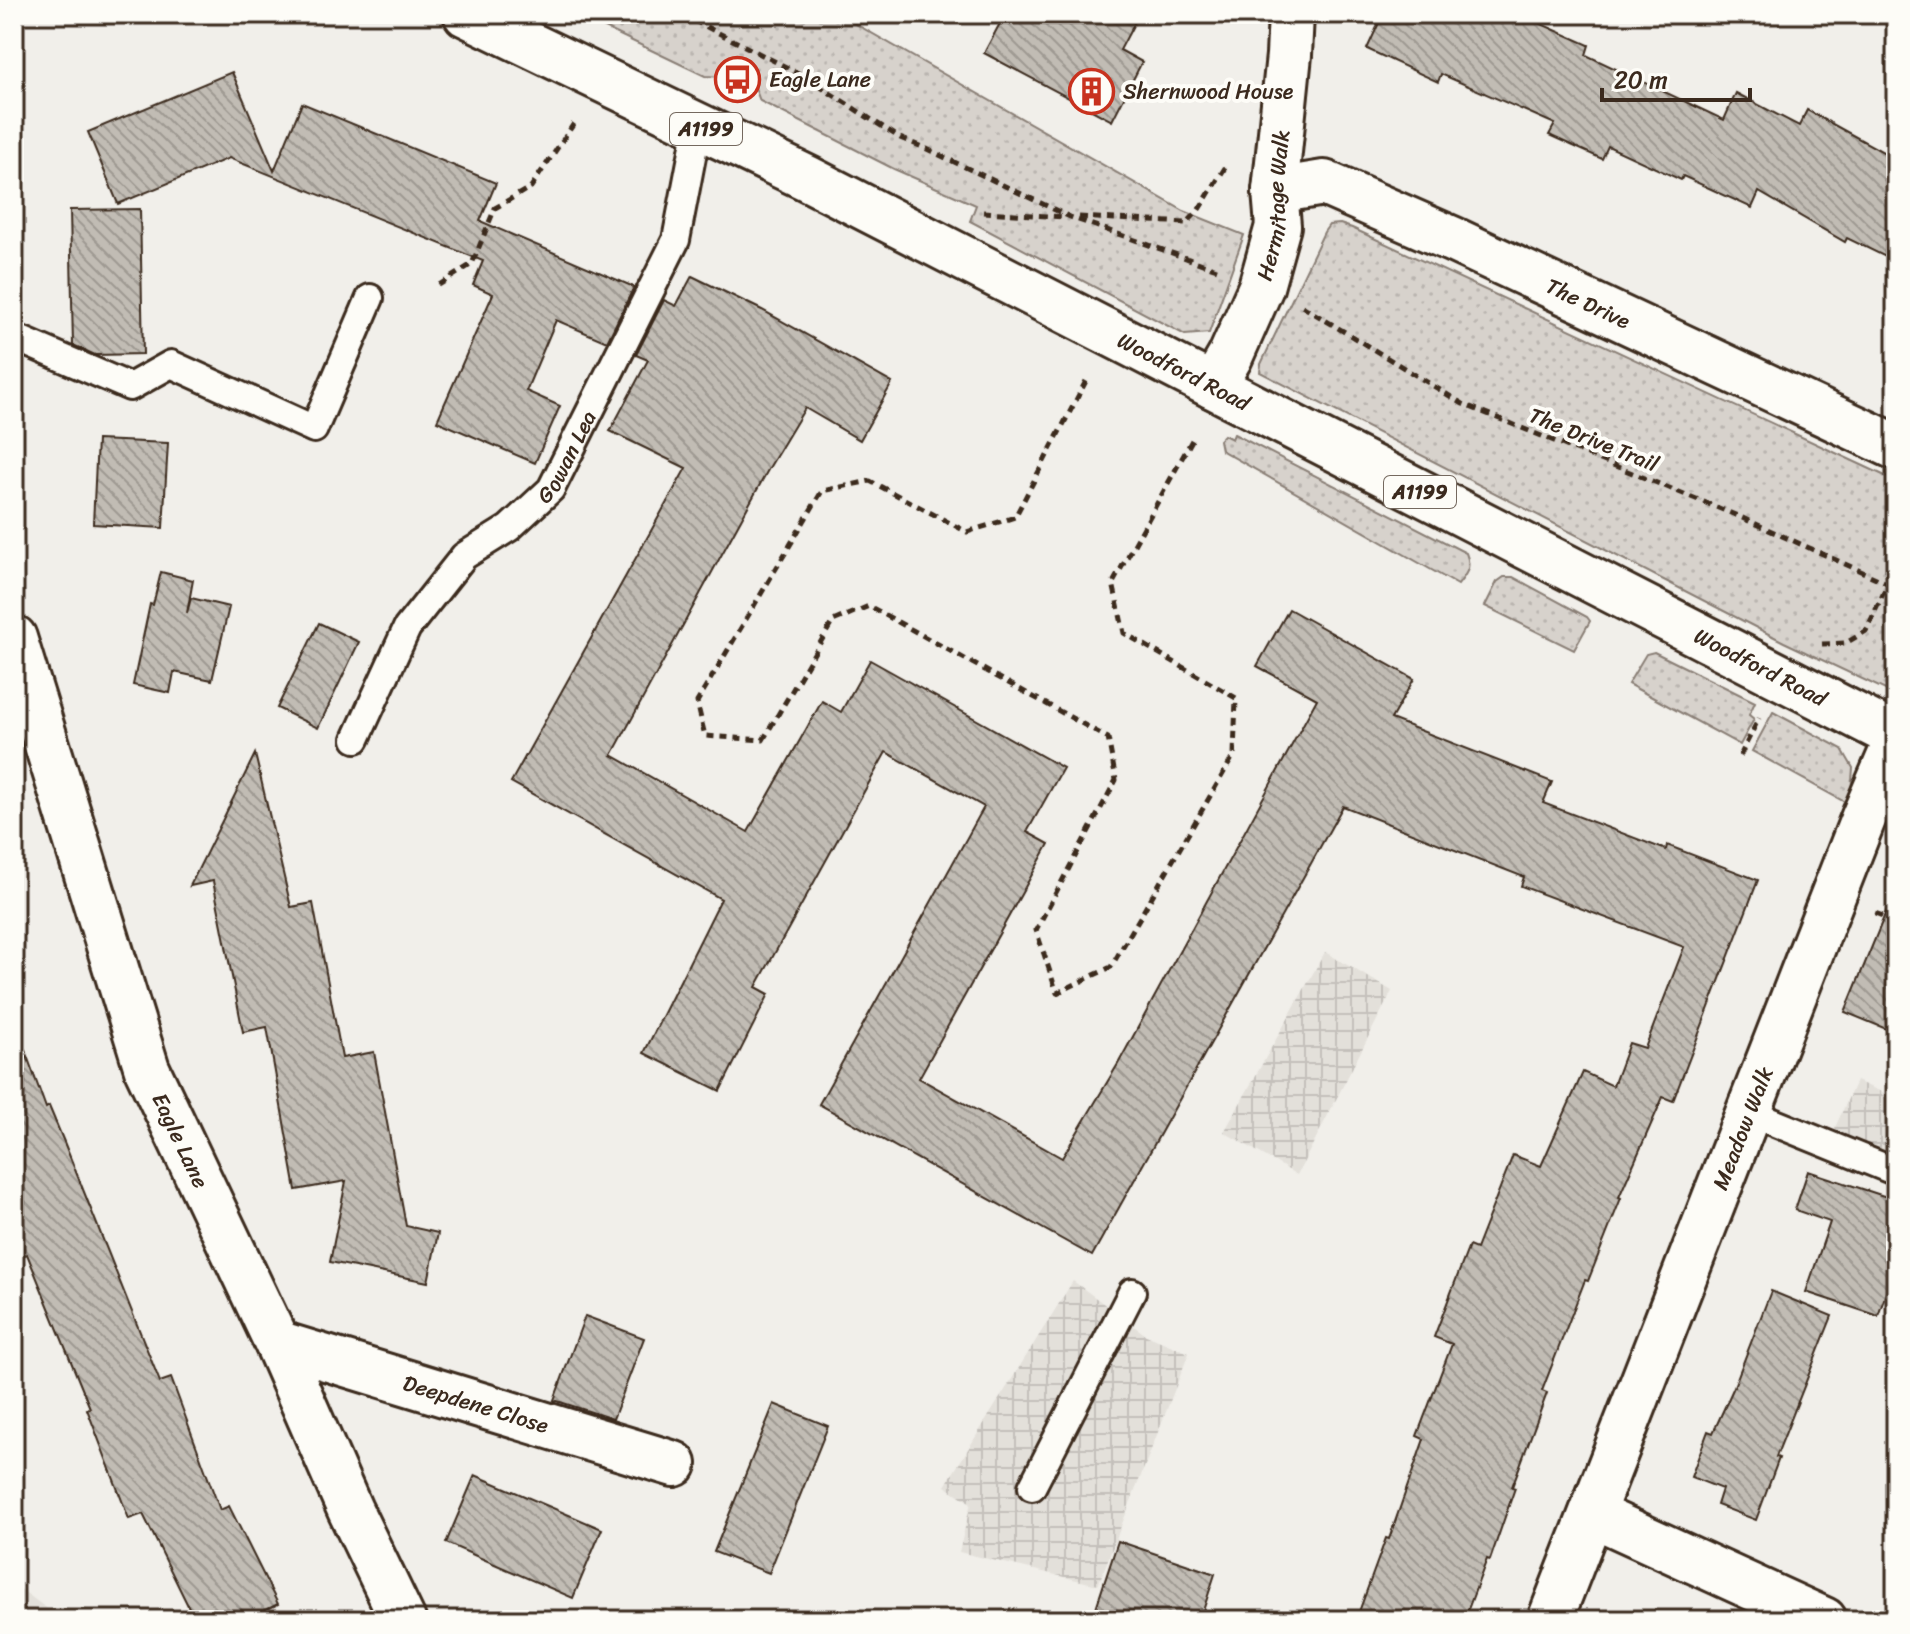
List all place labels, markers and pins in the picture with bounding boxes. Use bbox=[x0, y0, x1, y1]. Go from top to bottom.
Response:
bus stop icon: Eagle Lane bbox=[714, 55, 762, 103]
place label: Eagle Lane bbox=[769, 60, 871, 99]
building icon: Shernwood House bbox=[1068, 67, 1116, 115]
place label: Shernwood House bbox=[1123, 72, 1294, 111]

